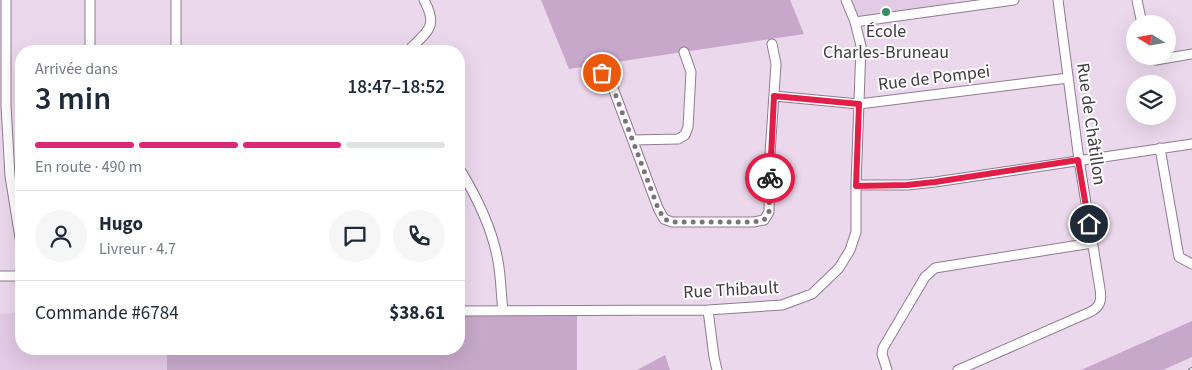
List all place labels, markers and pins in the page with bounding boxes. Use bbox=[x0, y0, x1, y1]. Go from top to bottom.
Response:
marker: École Charles-Bruneau bbox=[880, 6, 892, 18]
place label: École Charles-Bruneau bbox=[823, 19, 949, 65]
pin bbox=[581, 52, 623, 94]
pin bbox=[1068, 203, 1110, 245]

